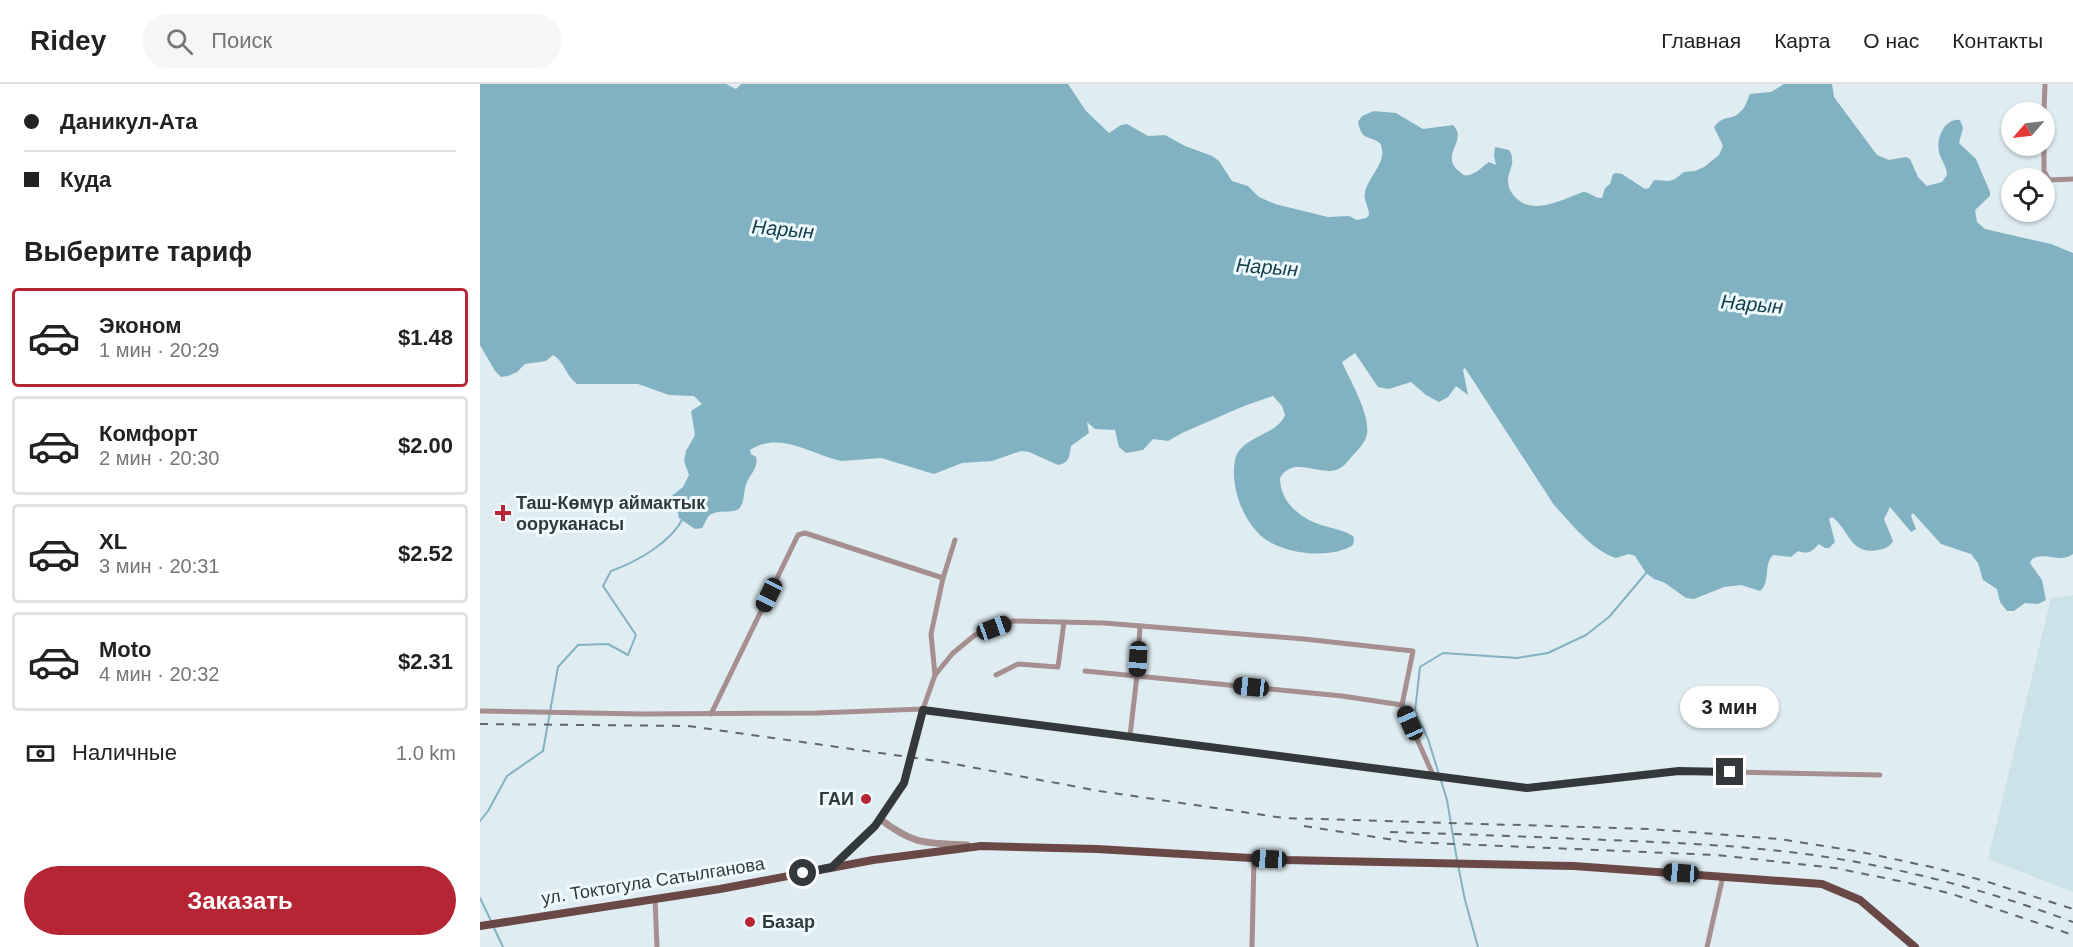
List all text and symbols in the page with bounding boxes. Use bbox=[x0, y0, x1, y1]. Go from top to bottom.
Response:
search box bbox=[142, 14, 562, 68]
text: Ridey bbox=[30, 25, 106, 56]
icon: search bbox=[163, 25, 196, 58]
text: Поиск bbox=[211, 28, 272, 53]
text: Главная bbox=[1661, 29, 1741, 52]
text: Карта bbox=[1774, 29, 1830, 52]
text: О нас bbox=[1863, 29, 1919, 52]
text: Контакты bbox=[1952, 29, 2043, 52]
north arrow bbox=[2001, 102, 2055, 156]
map controls bbox=[2001, 102, 2055, 222]
text: Даникул-Ата bbox=[60, 109, 198, 134]
text: Куда bbox=[60, 167, 111, 192]
button: locate bbox=[2001, 168, 2055, 222]
water label: Нарын bbox=[751, 215, 815, 243]
text: Выберите тариф bbox=[24, 237, 252, 267]
water label: Нарын bbox=[1235, 254, 1299, 280]
water label: Нарын bbox=[1720, 290, 1784, 318]
icon: car bbox=[27, 311, 81, 365]
text: Эконом bbox=[99, 313, 182, 338]
text: $1.48 bbox=[398, 325, 453, 350]
text: 1 мин · 20:29 bbox=[99, 339, 219, 361]
icon: car bbox=[27, 419, 81, 473]
text: Комфорт bbox=[99, 421, 198, 446]
text: $2.00 bbox=[398, 433, 453, 458]
text: 2 мин · 20:30 bbox=[99, 447, 219, 469]
place label: Таш-Көмүр аймактык ооруканасы bbox=[516, 493, 706, 534]
marker: Таш-Көмүр аймактык ооруканасы bbox=[494, 504, 512, 522]
icon: car bbox=[27, 527, 81, 581]
text: XL bbox=[99, 529, 127, 554]
text: $2.52 bbox=[398, 541, 453, 566]
text: 3 мин · 20:31 bbox=[99, 555, 219, 577]
car bbox=[753, 575, 785, 615]
car bbox=[974, 613, 1014, 643]
icon: car bbox=[27, 635, 81, 689]
text: Moto bbox=[99, 637, 152, 662]
car bbox=[1128, 641, 1148, 677]
text: $2.31 bbox=[398, 649, 453, 674]
text: 4 мин · 20:32 bbox=[99, 663, 219, 685]
car bbox=[1232, 676, 1270, 698]
callout: 3 мин bbox=[1680, 685, 1780, 727]
text: 3 мин bbox=[1702, 696, 1757, 718]
car bbox=[1394, 703, 1426, 743]
icon: cash bbox=[24, 737, 57, 770]
text: Наличные bbox=[72, 740, 177, 765]
text: 1.0 km bbox=[396, 742, 456, 764]
route end bbox=[1716, 758, 1743, 785]
place label: ГАИ bbox=[819, 789, 854, 809]
marker: ГАИ bbox=[859, 792, 873, 806]
car bbox=[1251, 849, 1287, 869]
street label: ул. Токтогула Сатылганова bbox=[540, 853, 767, 909]
route start bbox=[789, 859, 816, 886]
car bbox=[1662, 863, 1700, 883]
button: Заказать bbox=[24, 866, 456, 935]
place label: Базар bbox=[762, 912, 815, 932]
marker: Базар bbox=[743, 915, 757, 929]

